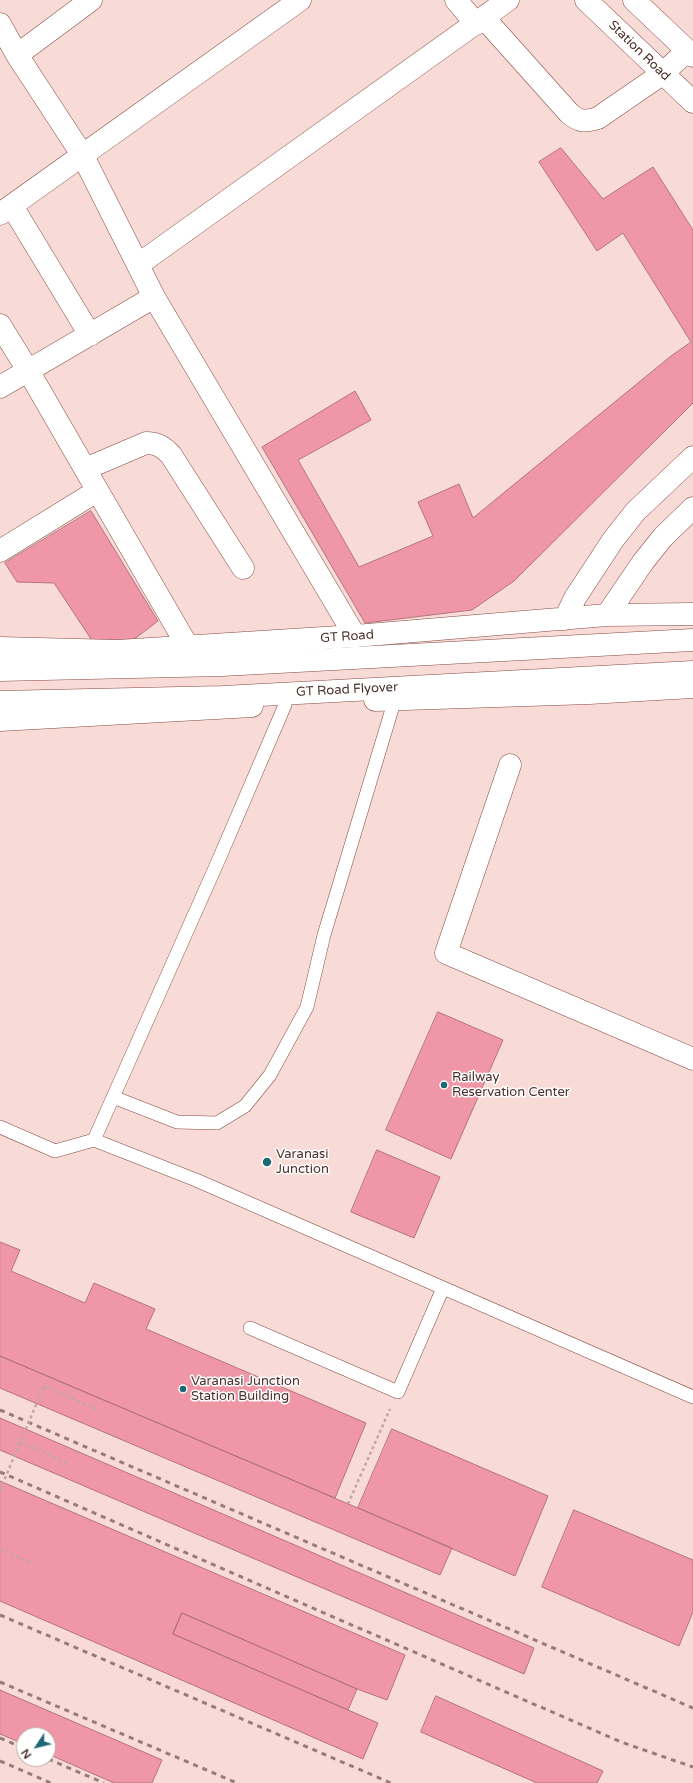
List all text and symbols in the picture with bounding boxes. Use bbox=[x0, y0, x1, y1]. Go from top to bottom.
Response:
street label: Station Road bbox=[605, 18, 673, 84]
street label: GT Road bbox=[320, 627, 374, 647]
street label: GT Road Flyover bbox=[296, 680, 398, 700]
place label: Railway Reservation Center bbox=[452, 1070, 570, 1101]
marker: Railway Reservation Center bbox=[439, 1080, 449, 1090]
place label: Varanasi Junction bbox=[276, 1147, 329, 1178]
marker: Varanasi Junction bbox=[261, 1156, 273, 1168]
place label: Varanasi Junction Station Building bbox=[191, 1374, 300, 1405]
marker: Varanasi Junction Station Building bbox=[178, 1384, 188, 1394]
north arrow bbox=[16, 1727, 56, 1767]
text: N bbox=[19, 1746, 34, 1761]

